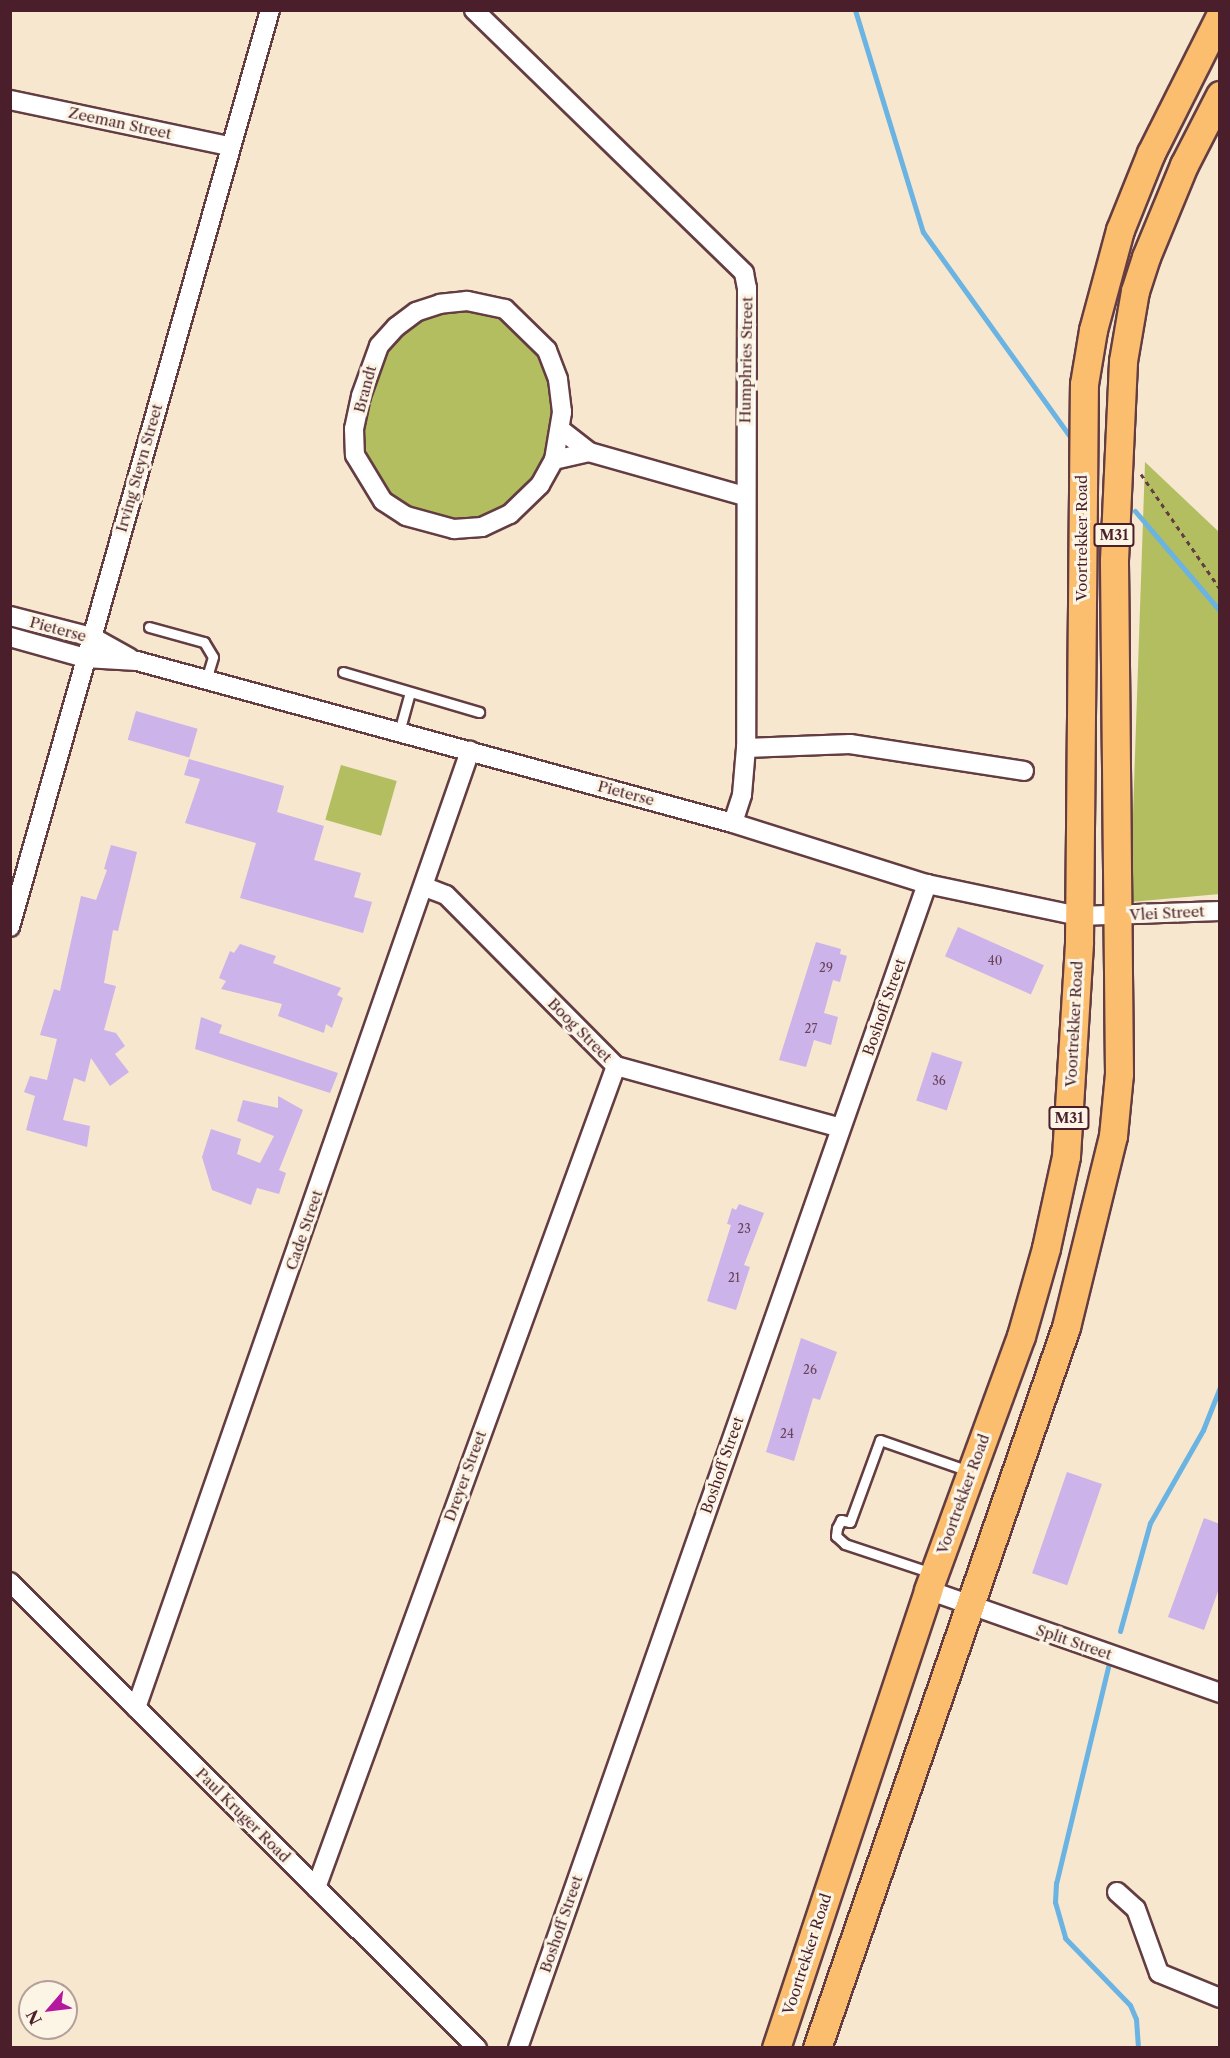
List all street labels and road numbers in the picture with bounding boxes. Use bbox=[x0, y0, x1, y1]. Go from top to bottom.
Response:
street label: Zeeman Street bbox=[67, 103, 173, 143]
street label: Humphries Street bbox=[736, 296, 756, 424]
street label: Brandt bbox=[350, 363, 380, 415]
street label: Irving Steyn Street bbox=[112, 402, 166, 534]
street label: Voortrekker Road bbox=[1073, 475, 1091, 601]
road number: M31 bbox=[1093, 524, 1135, 546]
street label: Pieterse bbox=[28, 613, 88, 645]
street label: Pieterse bbox=[596, 777, 656, 809]
street label: Vlei Street bbox=[1129, 902, 1205, 924]
street label: Boshoff Street bbox=[859, 956, 909, 1058]
street label: Voortrekker Road bbox=[1062, 960, 1086, 1088]
street label: Boog Street bbox=[544, 994, 616, 1066]
road number: M31 bbox=[1048, 1107, 1090, 1129]
street label: Cade Street bbox=[282, 1188, 326, 1272]
street label: Boshoff Street bbox=[697, 1414, 747, 1516]
street label: Dreyer Street bbox=[440, 1428, 490, 1524]
street label: Voortrekker Road bbox=[933, 1431, 993, 1557]
street label: Split Street bbox=[1034, 1621, 1114, 1663]
street label: Paul Kruger Road bbox=[192, 1764, 294, 1866]
street label: Boshoff Street bbox=[536, 1873, 586, 1975]
street label: Voortrekker Road bbox=[779, 1891, 835, 2017]

